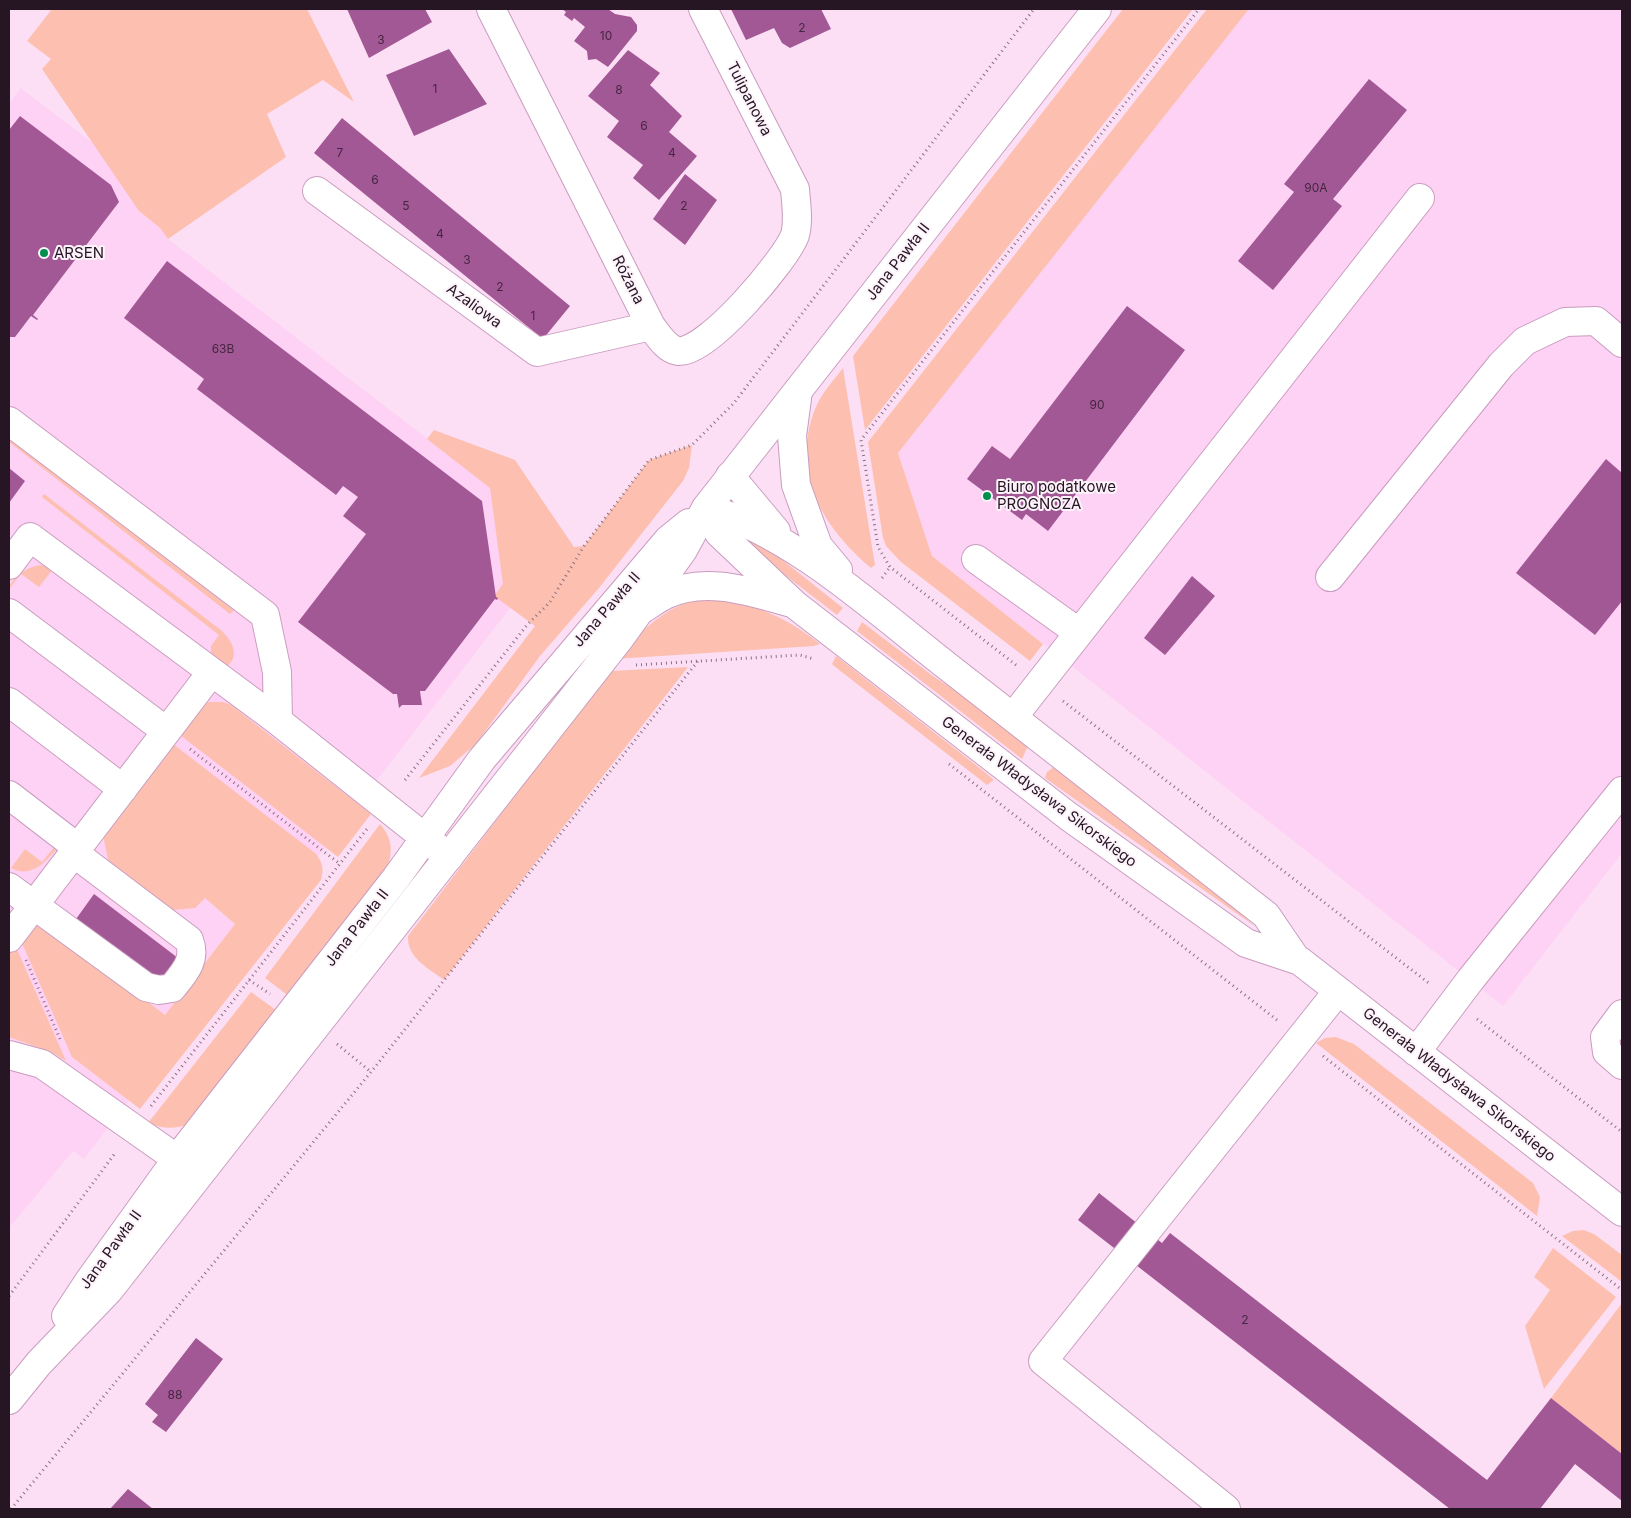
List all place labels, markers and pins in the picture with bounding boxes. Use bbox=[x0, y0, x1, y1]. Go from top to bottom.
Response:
place label: ARSEN bbox=[54, 244, 104, 262]
marker: ARSEN bbox=[38, 247, 50, 259]
place label: Biuro podatkowe PROGNOZA bbox=[997, 478, 1116, 513]
marker: Biuro podatkowe PROGNOZA bbox=[981, 490, 993, 502]

